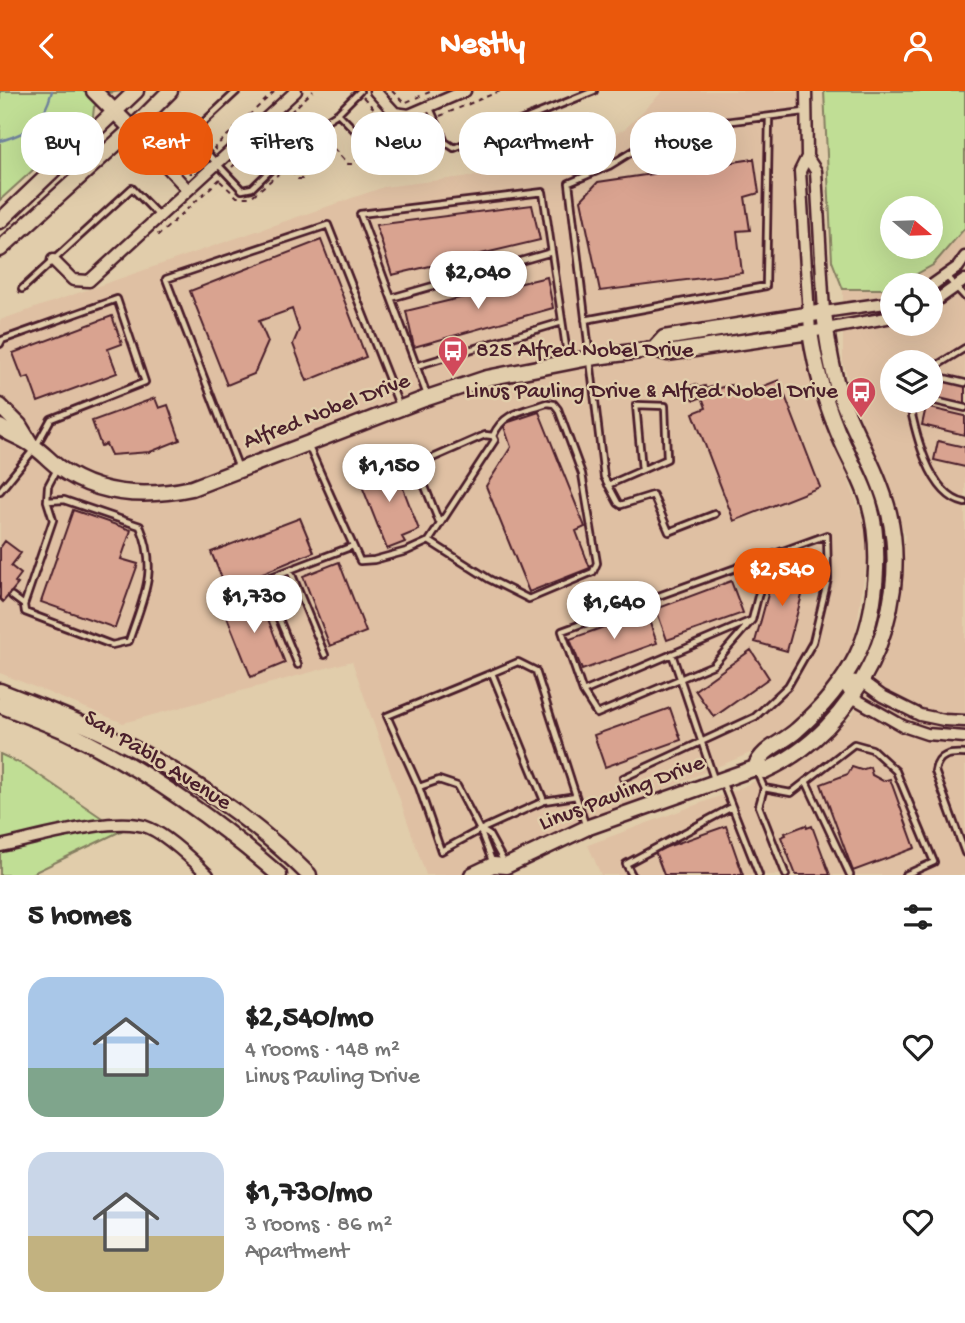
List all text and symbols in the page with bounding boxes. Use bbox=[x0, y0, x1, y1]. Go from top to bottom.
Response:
icon: back bbox=[28, 27, 66, 65]
text: Nestly bbox=[440, 27, 525, 65]
icon: person bbox=[899, 27, 937, 65]
chip: Buy bbox=[21, 112, 104, 175]
chip: Rent bbox=[118, 112, 213, 175]
chip: Filters bbox=[227, 112, 337, 175]
chip: New bbox=[351, 112, 445, 175]
chip: Apartment bbox=[459, 112, 616, 175]
chip: House bbox=[630, 112, 736, 175]
north arrow bbox=[880, 196, 943, 259]
map controls bbox=[880, 196, 943, 413]
pin: $2,040 bbox=[421, 251, 535, 311]
text: $2,040 bbox=[445, 260, 511, 287]
button: locate bbox=[880, 273, 943, 336]
bus stop icon: 825 Alfred Nobel Drive bbox=[436, 334, 470, 378]
place label: 825 Alfred Nobel Drive bbox=[476, 338, 695, 365]
button: layers bbox=[880, 350, 943, 413]
street label: Alfred Nobel Drive bbox=[240, 367, 415, 456]
bus stop icon: Linus Pauling Drive & Alfred Nobel Drive bbox=[844, 375, 878, 419]
place label: Linus Pauling Drive & Alfred Nobel Drive bbox=[465, 379, 839, 406]
pin: $1,150 bbox=[332, 445, 446, 504]
text: $1,150 bbox=[358, 453, 420, 480]
pin: $2,540 bbox=[725, 549, 839, 608]
text: $2,540 bbox=[750, 557, 814, 584]
pin: $1,730 bbox=[197, 575, 311, 635]
pin: $1,640 bbox=[557, 581, 671, 641]
text: $1,730 bbox=[222, 584, 286, 611]
text: $1,640 bbox=[583, 590, 645, 617]
street label: San Pablo Avenue bbox=[78, 705, 237, 818]
street label: Linus Pauling Drive bbox=[536, 750, 710, 838]
icon: filters bbox=[899, 898, 937, 936]
text: 5 homes bbox=[28, 900, 130, 935]
text: $2,540/mo bbox=[245, 1002, 374, 1037]
icon: home bbox=[84, 1005, 168, 1089]
icon: heart bbox=[899, 1028, 937, 1066]
text: 4 rooms · 148 m² bbox=[245, 1037, 400, 1064]
text: Linus Pauling Drive bbox=[245, 1064, 420, 1091]
text: $1,730/mo bbox=[245, 1177, 372, 1212]
icon: home bbox=[84, 1180, 168, 1264]
icon: heart bbox=[899, 1203, 937, 1241]
text: 3 rooms · 86 m² bbox=[245, 1212, 392, 1239]
text: Apartment bbox=[245, 1239, 349, 1266]

